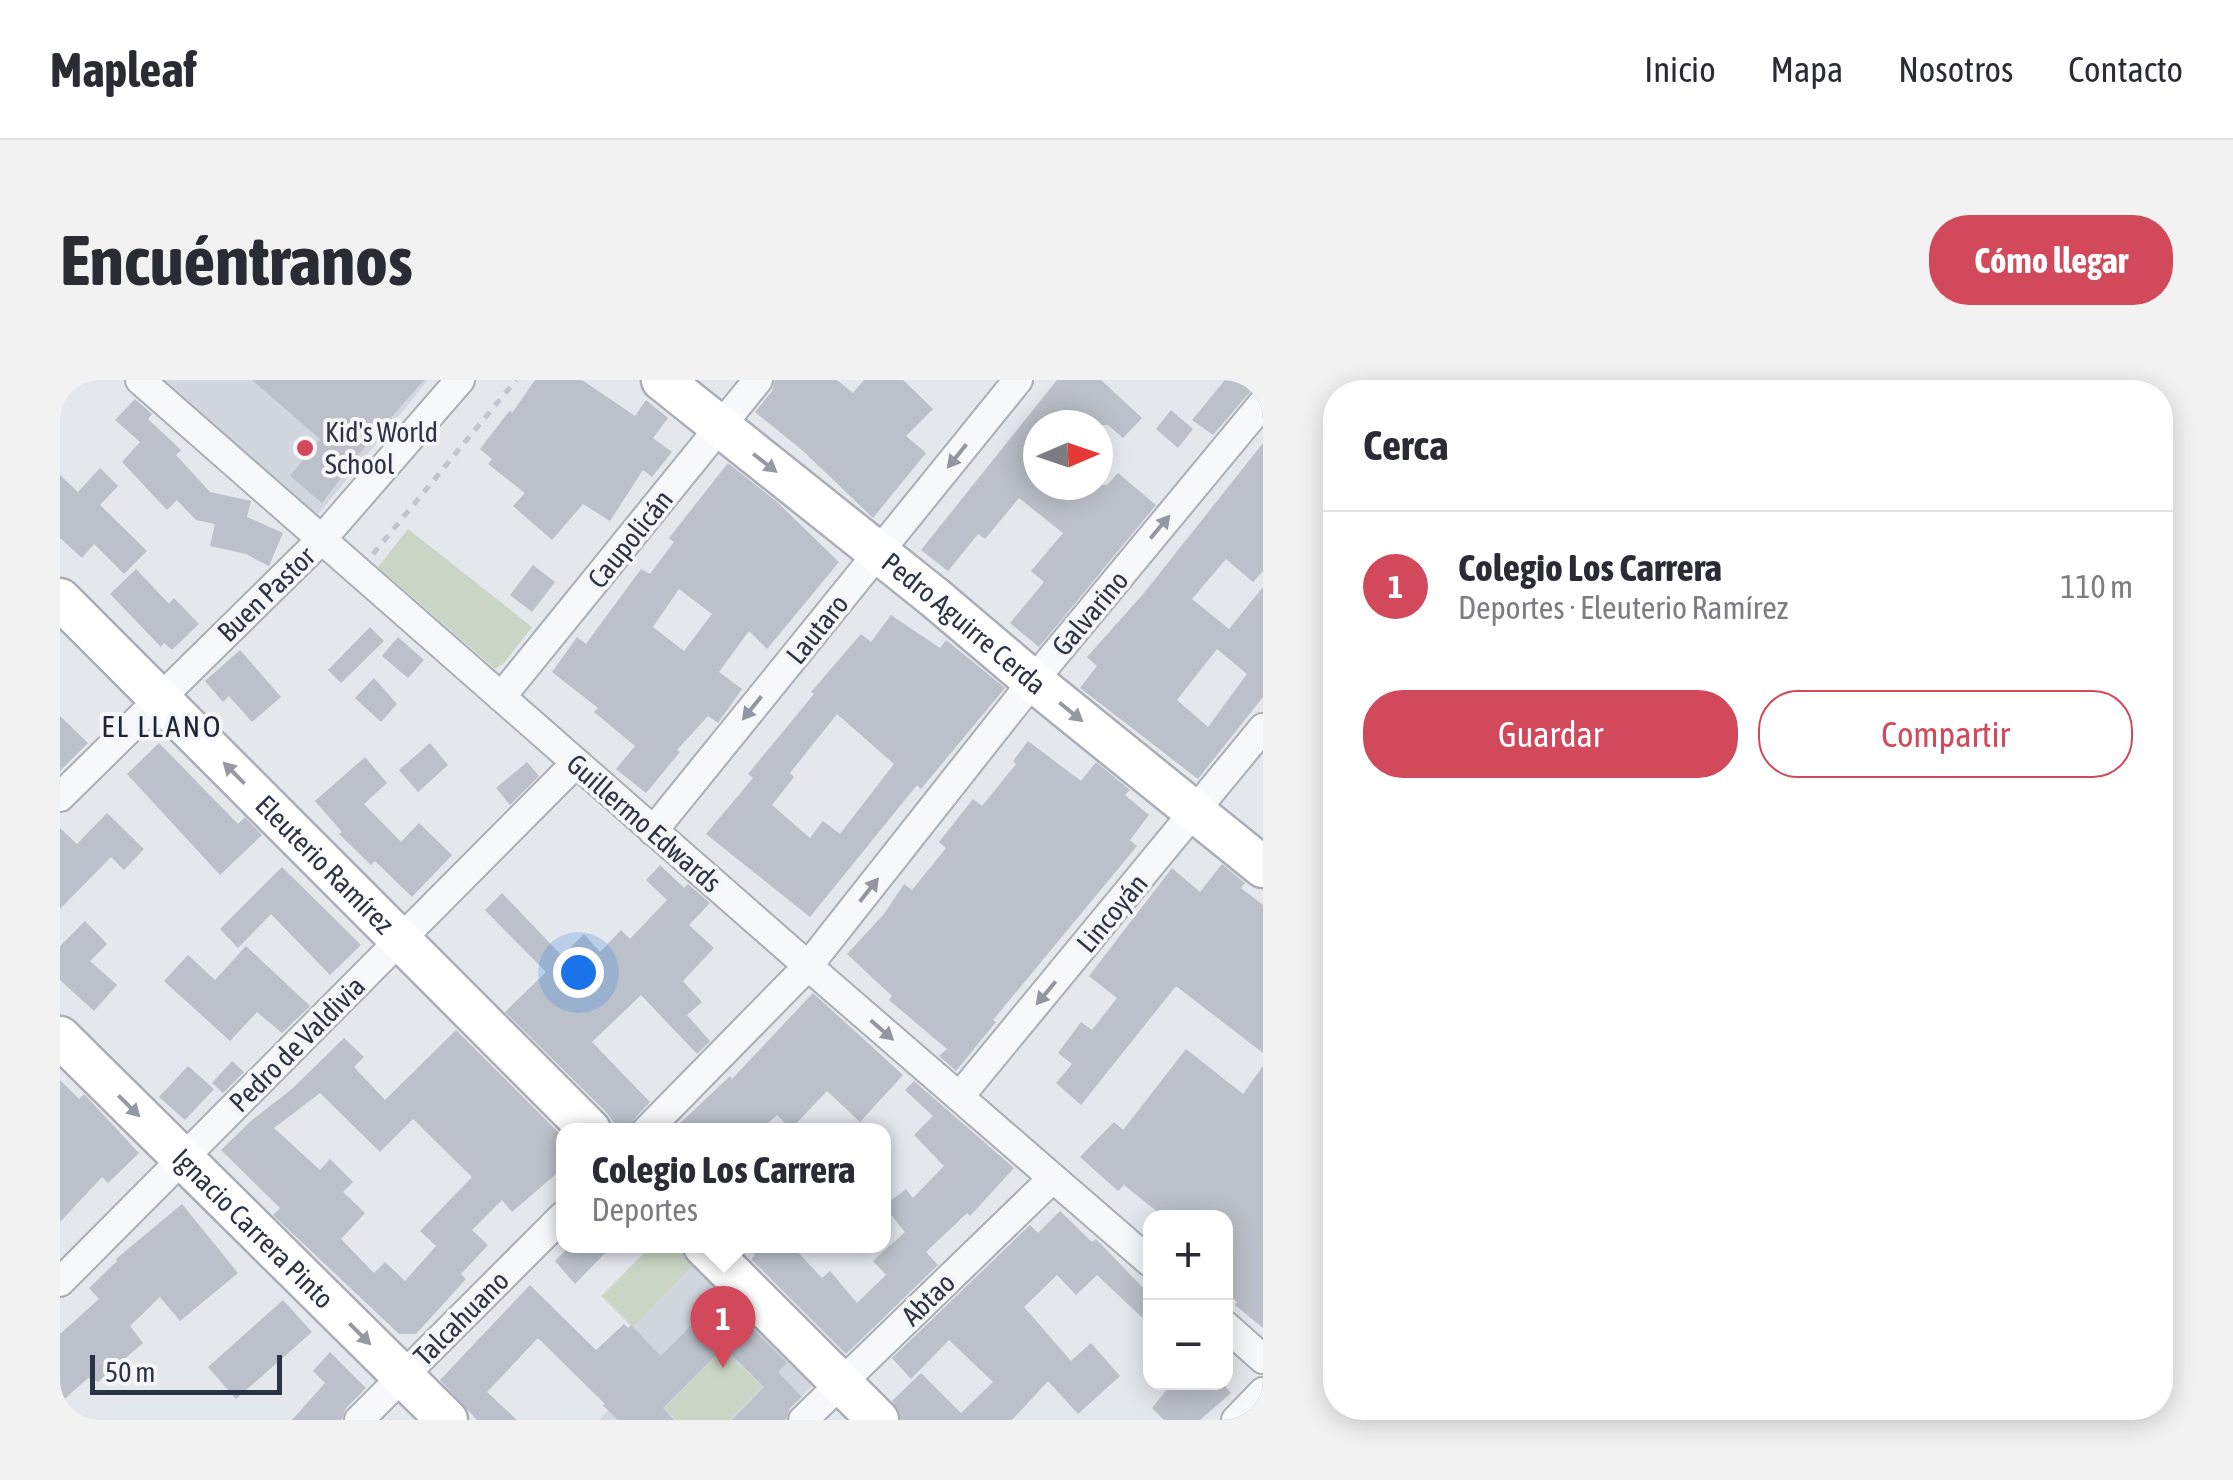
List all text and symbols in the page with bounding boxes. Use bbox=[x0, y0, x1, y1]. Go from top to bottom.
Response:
text: Mapleaf bbox=[50, 42, 197, 97]
text: Inicio bbox=[1644, 49, 1716, 89]
text: Mapa bbox=[1771, 49, 1843, 89]
text: Nosotros bbox=[1898, 49, 2013, 89]
text: Contacto bbox=[2068, 49, 2183, 89]
button: Cómo llegar bbox=[1929, 215, 2173, 305]
text: Encuéntranos bbox=[60, 220, 413, 300]
north arrow bbox=[1023, 410, 1113, 500]
place label: Kid's World School bbox=[325, 416, 438, 480]
text: Cerca bbox=[1363, 421, 1448, 469]
marker: Kid's World School bbox=[294, 437, 316, 459]
one-way arrow bbox=[947, 443, 968, 468]
one-way arrow bbox=[752, 452, 778, 473]
street label: Caupolicán bbox=[581, 484, 679, 594]
one-way arrow bbox=[1149, 515, 1170, 540]
street label: Buen Pastor bbox=[211, 540, 322, 648]
street label: Pedro Aguirre Cerda bbox=[876, 546, 1052, 701]
text: Colegio Los Carrera bbox=[1458, 546, 1722, 589]
street label: Galvarino bbox=[1045, 564, 1135, 662]
text: 1 bbox=[1388, 568, 1403, 605]
text: 110 m bbox=[2060, 568, 2133, 605]
street label: Lautaro bbox=[779, 588, 855, 670]
text: Deportes · Eleuterio Ramírez bbox=[1458, 589, 1788, 626]
button: Guardar bbox=[1363, 690, 1738, 778]
button: Compartir bbox=[1758, 690, 2133, 778]
one-way arrow bbox=[742, 696, 763, 721]
one-way arrow bbox=[1059, 701, 1084, 722]
district label: EL LLANO bbox=[101, 709, 223, 743]
street label: Guillermo Edwards bbox=[560, 747, 728, 899]
one-way arrow bbox=[222, 762, 246, 786]
street label: Eleuterio Ramírez bbox=[249, 789, 401, 940]
street label: Lincoyán bbox=[1070, 867, 1154, 959]
one-way arrow bbox=[858, 877, 878, 903]
your location bbox=[553, 947, 604, 998]
street label: Pedro de Valdivia bbox=[223, 970, 371, 1118]
one-way arrow bbox=[1036, 981, 1057, 1006]
one-way arrow bbox=[869, 1019, 894, 1041]
one-way arrow bbox=[117, 1093, 141, 1117]
popup bbox=[556, 1123, 891, 1253]
street label: Ignacio Carrera Pinto bbox=[166, 1142, 340, 1315]
text: Colegio Los Carrera bbox=[592, 1148, 855, 1191]
text: Deportes bbox=[592, 1191, 698, 1228]
map controls bbox=[1143, 1210, 1233, 1390]
button: + bbox=[1143, 1210, 1233, 1300]
street label: Talcahuano bbox=[407, 1264, 515, 1372]
street label: Abtao bbox=[895, 1266, 961, 1332]
pin: 1 bbox=[690, 1286, 756, 1368]
button: − bbox=[1143, 1300, 1233, 1390]
one-way arrow bbox=[348, 1322, 372, 1346]
scale bar bbox=[90, 1350, 282, 1394]
text: 50 m bbox=[105, 1356, 155, 1388]

